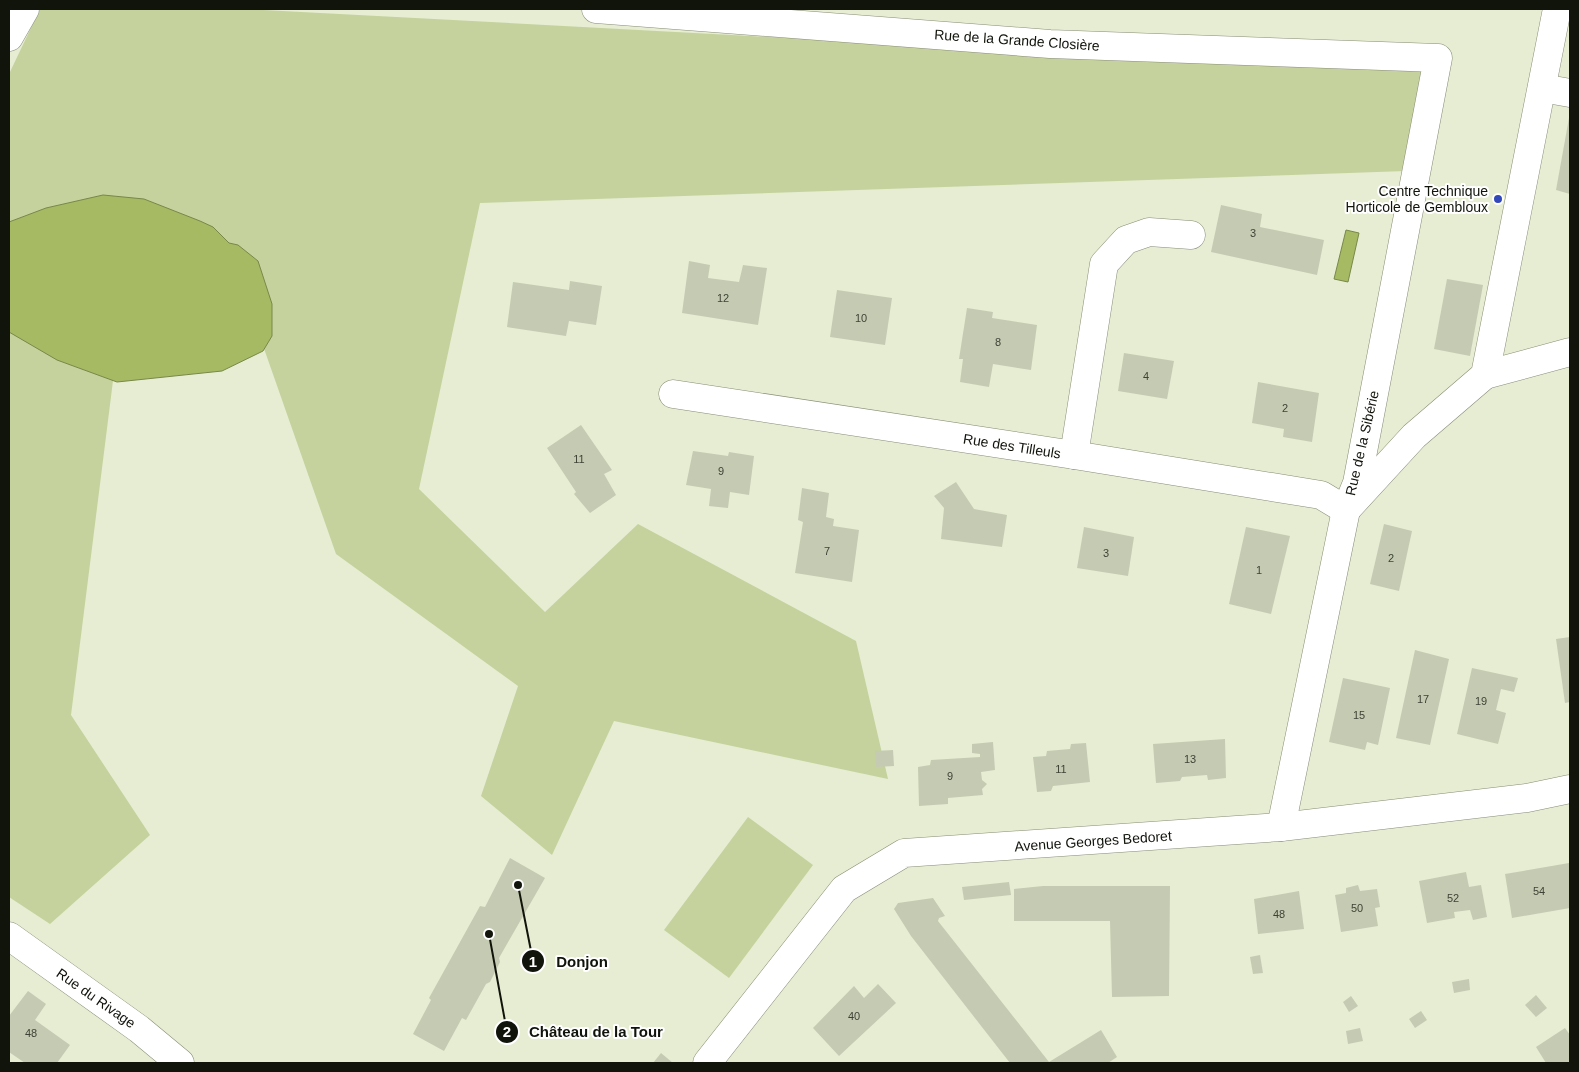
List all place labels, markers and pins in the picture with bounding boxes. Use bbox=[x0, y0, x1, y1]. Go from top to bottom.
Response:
place label: Centre Technique Horticole de Gembloux bbox=[1346, 183, 1488, 215]
marker: Centre Technique Horticole de Gembloux bbox=[1492, 193, 1504, 205]
callout: Donjon bbox=[521, 946, 618, 976]
callout: Château de la Tour bbox=[494, 1017, 673, 1047]

